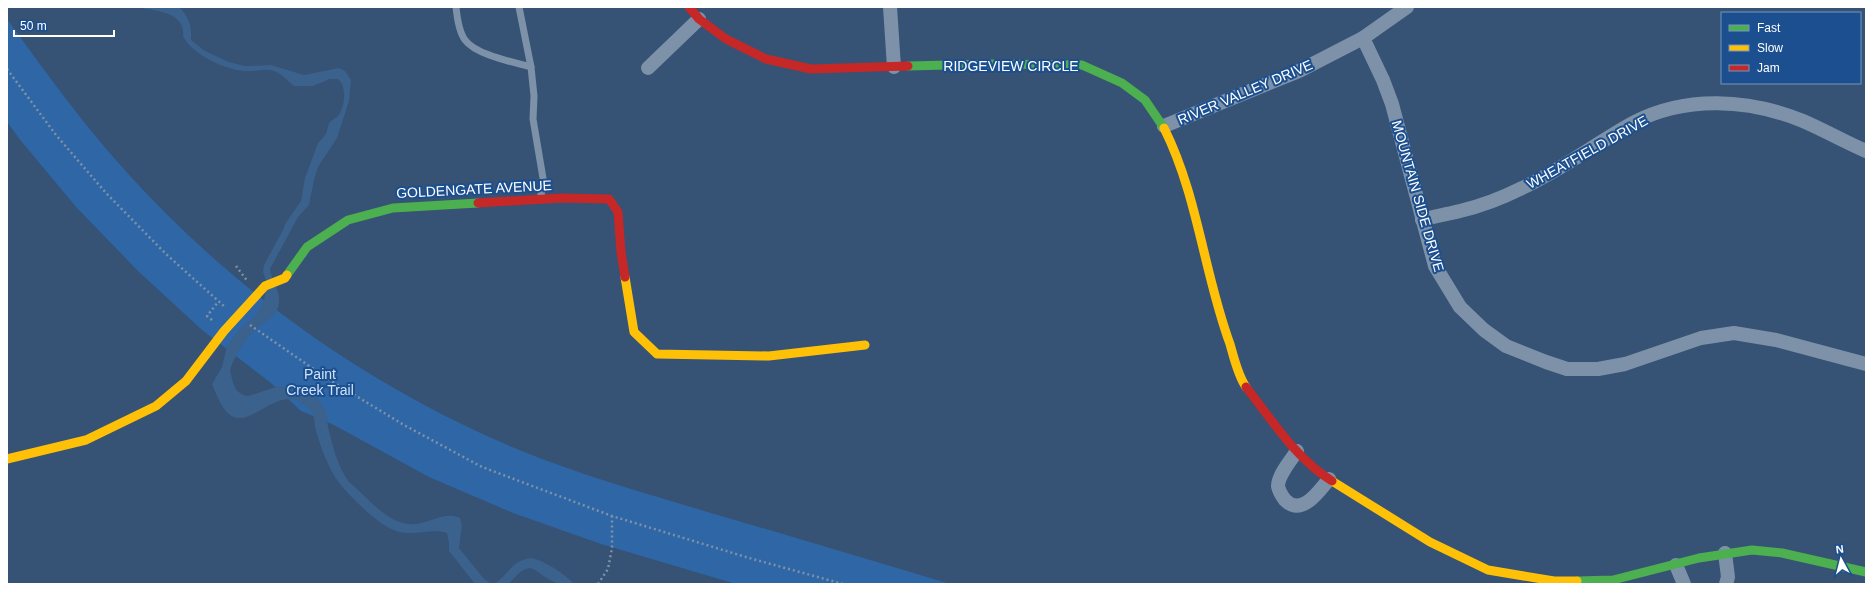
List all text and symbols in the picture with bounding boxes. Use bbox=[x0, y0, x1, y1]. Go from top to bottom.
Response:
scale bar bbox=[14, 12, 114, 38]
legend bbox=[1721, 12, 1861, 84]
text: 50 m bbox=[20, 19, 47, 33]
text: Fast bbox=[1757, 21, 1781, 35]
text: Slow bbox=[1757, 41, 1783, 55]
street label: RIVER VALLEY DRIVE bbox=[1175, 56, 1315, 128]
street label: RIDGEVIEW CIRCLE bbox=[943, 58, 1079, 74]
text: Jam bbox=[1757, 61, 1780, 75]
street label: WHEATFIELD DRIVE bbox=[1524, 112, 1650, 192]
street label: MOUNTAIN SIDE DRIVE bbox=[1389, 118, 1447, 274]
street label: GOLDENGATE AVENUE bbox=[396, 177, 552, 201]
park label: Paint Creek Trail bbox=[286, 366, 354, 398]
north arrow bbox=[1821, 539, 1861, 579]
text: N bbox=[1835, 543, 1845, 556]

